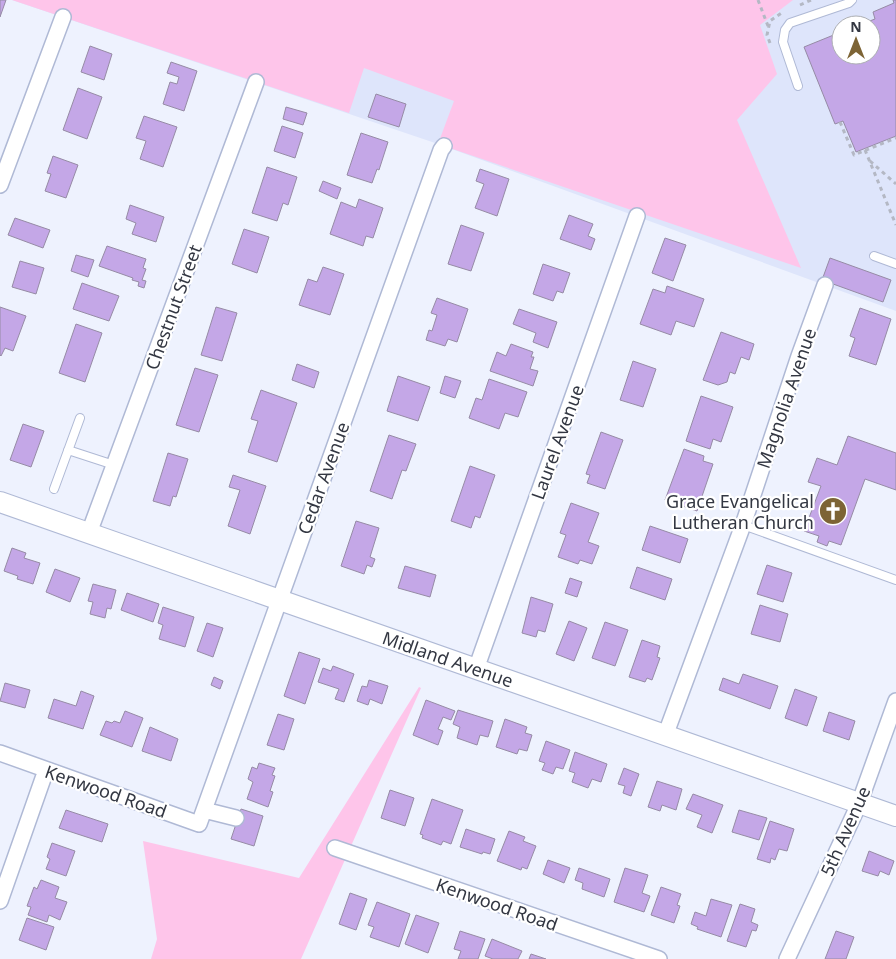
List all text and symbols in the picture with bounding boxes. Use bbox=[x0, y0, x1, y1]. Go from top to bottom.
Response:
north arrow bbox=[831, 15, 881, 65]
text: N bbox=[850, 17, 862, 36]
street label: Chestnut Street bbox=[139, 241, 207, 373]
street label: Magnolia Avenue bbox=[751, 325, 821, 471]
street label: Laurel Avenue bbox=[525, 381, 589, 503]
street label: Cedar Avenue bbox=[292, 418, 354, 538]
place label: Grace Evangelical Lutheran Church bbox=[666, 489, 814, 534]
church icon: Grace Evangelical Lutheran Church bbox=[818, 496, 848, 526]
street label: Midland Avenue bbox=[379, 625, 517, 693]
street label: Kenwood Road bbox=[42, 759, 170, 823]
street label: 5th Avenue bbox=[815, 782, 875, 880]
street label: Kenwood Road bbox=[433, 872, 561, 936]

